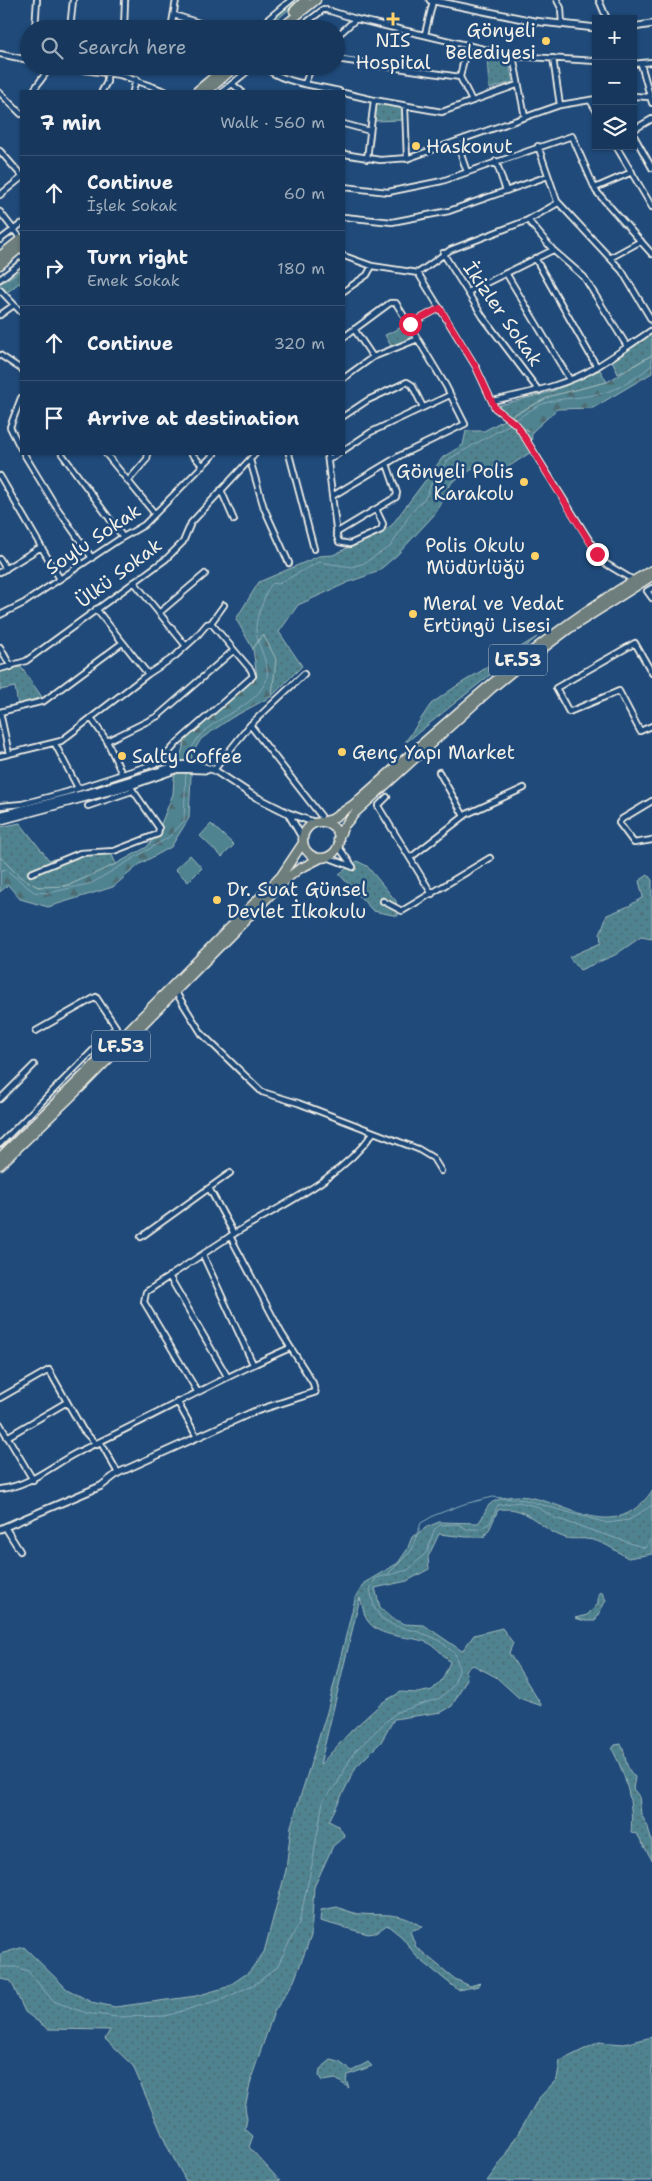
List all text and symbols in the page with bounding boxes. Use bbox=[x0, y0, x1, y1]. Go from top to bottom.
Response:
marker: NIS Hospital bbox=[386, 12, 400, 26]
map controls bbox=[592, 15, 637, 150]
button: + bbox=[592, 15, 637, 60]
place label: Gönyeli Belediyesi bbox=[445, 18, 536, 65]
search box bbox=[20, 20, 345, 75]
place label: NIS Hospital bbox=[355, 28, 431, 75]
icon: search bbox=[38, 34, 66, 62]
text: Search here bbox=[78, 35, 187, 60]
marker: Gönyeli Belediyesi bbox=[540, 35, 552, 47]
button: − bbox=[592, 60, 637, 105]
button: layers bbox=[592, 105, 637, 150]
text: 7 min bbox=[40, 109, 101, 137]
text: Walk · 560 m bbox=[220, 112, 325, 133]
place label: Haskonut bbox=[426, 134, 513, 159]
marker: Haskonut bbox=[410, 140, 422, 152]
text: Continue bbox=[87, 170, 173, 195]
icon: ahead bbox=[40, 179, 68, 207]
text: 60 m bbox=[284, 183, 325, 204]
text: İşlek Sokak bbox=[87, 195, 178, 216]
text: Turn right bbox=[87, 245, 188, 270]
icon: right bbox=[40, 254, 68, 282]
street label: İkizler Sokak bbox=[458, 257, 548, 371]
text: 180 m bbox=[277, 258, 325, 279]
text: Emek Sokak bbox=[87, 270, 180, 291]
route start bbox=[399, 313, 422, 336]
icon: ahead bbox=[40, 329, 68, 357]
text: Continue bbox=[87, 331, 173, 356]
text: 320 m bbox=[274, 333, 325, 354]
icon: arrive bbox=[40, 404, 68, 432]
text: Arrive at destination bbox=[87, 406, 299, 431]
place label: Gönyeli Polis Karakolu bbox=[396, 459, 514, 506]
marker: Gönyeli Polis Karakolu bbox=[518, 476, 530, 488]
street label: Soylu Sokak bbox=[40, 498, 146, 580]
street label: Ülkü Sokak bbox=[71, 533, 167, 613]
place label: Polis Okulu Müdürlüğü bbox=[425, 533, 525, 580]
route end bbox=[586, 543, 609, 566]
marker: Polis Okulu Müdürlüğü bbox=[529, 550, 541, 562]
place label: Meral ve Vedat Ertüngü Lisesi bbox=[423, 591, 564, 638]
marker: Meral ve Vedat Ertüngü Lisesi bbox=[407, 608, 419, 620]
road number: LF.53 bbox=[489, 644, 547, 676]
place label: Genç Yapı Market bbox=[352, 740, 515, 765]
place label: Salty Coffee bbox=[132, 744, 242, 769]
marker: Genç Yapı Market bbox=[336, 746, 348, 758]
marker: Salty Coffee bbox=[116, 750, 128, 762]
place label: Dr. Suat Günsel Devlet İlkokulu bbox=[227, 877, 367, 924]
marker: Dr. Suat Günsel Devlet İlkokulu bbox=[211, 894, 223, 906]
road number: LF.53 bbox=[92, 1030, 150, 1062]

